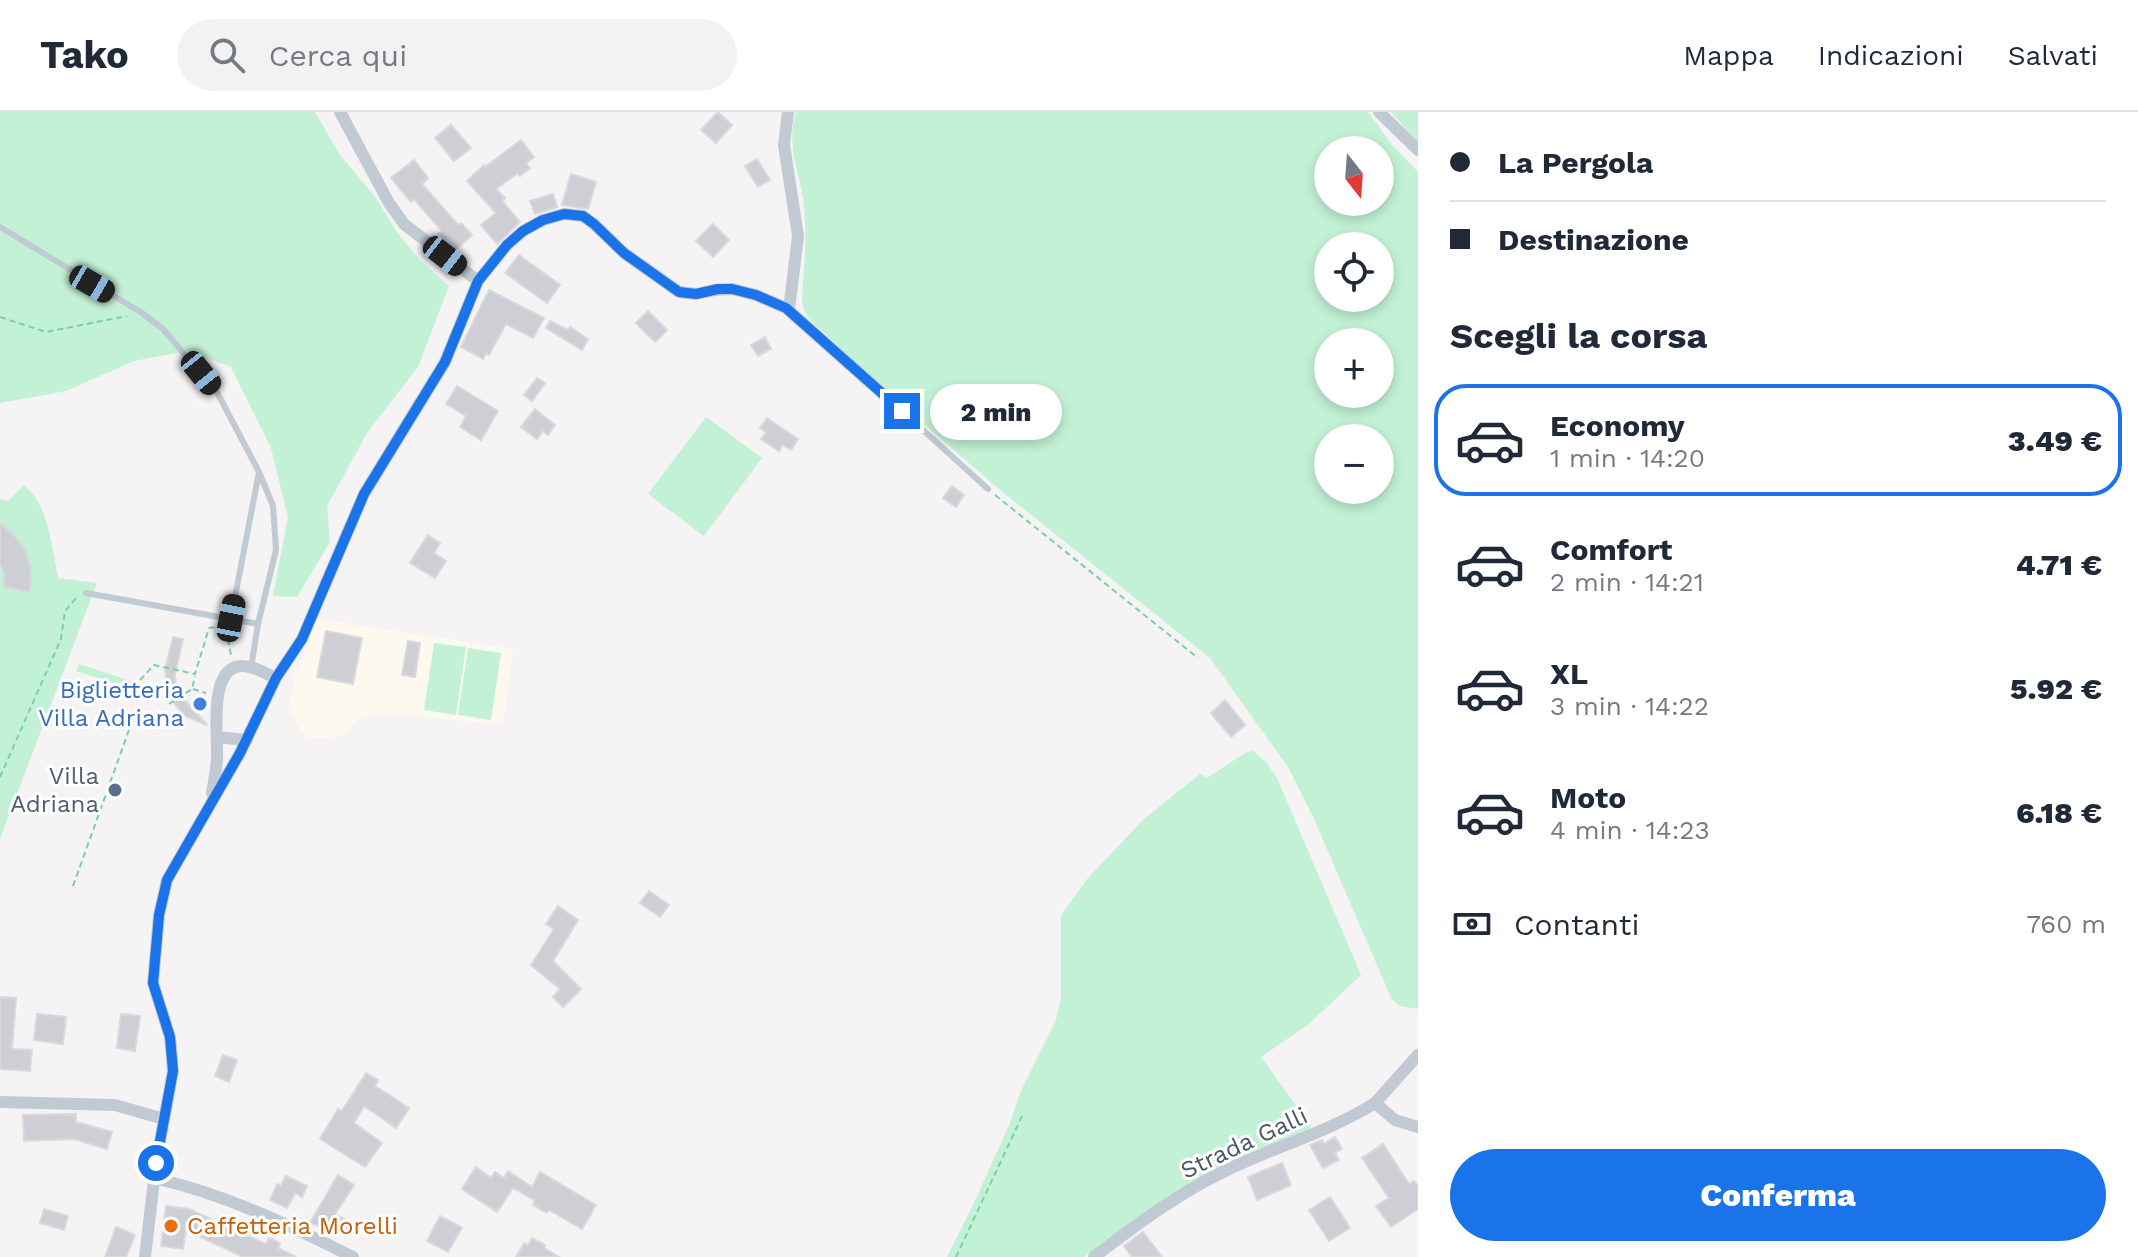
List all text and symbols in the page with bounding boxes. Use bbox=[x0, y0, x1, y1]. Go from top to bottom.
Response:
search box bbox=[177, 19, 737, 91]
text: Tako bbox=[40, 33, 129, 77]
icon: search bbox=[205, 33, 249, 77]
text: Cerca qui bbox=[269, 38, 407, 73]
text: Mappa bbox=[1683, 39, 1774, 72]
text: Indicazioni bbox=[1818, 39, 1964, 72]
text: Salvati bbox=[2008, 39, 2098, 72]
north arrow bbox=[1314, 136, 1394, 216]
map controls bbox=[1314, 136, 1394, 504]
text: La Pergola bbox=[1498, 145, 1653, 180]
text: Destinazione bbox=[1498, 222, 1689, 257]
car bbox=[419, 232, 471, 280]
button: locate bbox=[1314, 232, 1394, 312]
car bbox=[65, 262, 119, 306]
text: Scegli la corsa bbox=[1450, 315, 1707, 357]
button: + bbox=[1314, 328, 1394, 408]
car bbox=[177, 347, 225, 399]
callout: 2 min bbox=[930, 383, 1062, 439]
route end bbox=[884, 393, 920, 429]
text: 2 min bbox=[961, 397, 1031, 427]
icon: car bbox=[1454, 404, 1526, 476]
text: Economy bbox=[1550, 408, 1685, 443]
text: 3.49 € bbox=[2008, 423, 2102, 458]
button: − bbox=[1314, 424, 1394, 504]
text: 1 min · 14:20 bbox=[1550, 443, 1705, 473]
icon: car bbox=[1454, 528, 1526, 600]
text: Comfort bbox=[1550, 532, 1672, 567]
text: 4.71 € bbox=[2016, 547, 2102, 582]
text: 2 min · 14:21 bbox=[1550, 567, 1704, 597]
car bbox=[215, 592, 247, 644]
icon: car bbox=[1454, 652, 1526, 724]
text: XL bbox=[1550, 656, 1588, 691]
text: 5.92 € bbox=[2010, 671, 2102, 706]
place label: Biglietteria Villa Adriana bbox=[38, 676, 184, 732]
text: 3 min · 14:22 bbox=[1550, 691, 1709, 721]
marker: Biglietteria Villa Adriana bbox=[191, 695, 209, 713]
place label: Villa Adriana bbox=[10, 762, 99, 818]
icon: car bbox=[1454, 776, 1526, 848]
text: Moto bbox=[1550, 780, 1626, 815]
marker: Villa Adriana bbox=[106, 781, 124, 799]
text: 6.18 € bbox=[2016, 795, 2102, 830]
text: 4 min · 14:23 bbox=[1550, 815, 1710, 845]
icon: cash bbox=[1450, 902, 1494, 946]
text: Contanti bbox=[1514, 907, 1639, 942]
text: 760 m bbox=[2026, 909, 2106, 939]
street label: Strada Galli bbox=[1176, 1101, 1312, 1185]
route start bbox=[138, 1145, 174, 1181]
button: Conferma bbox=[1450, 1149, 2106, 1241]
place label: Caffetteria Morelli bbox=[187, 1212, 398, 1240]
marker: Caffetteria Morelli bbox=[162, 1217, 180, 1235]

